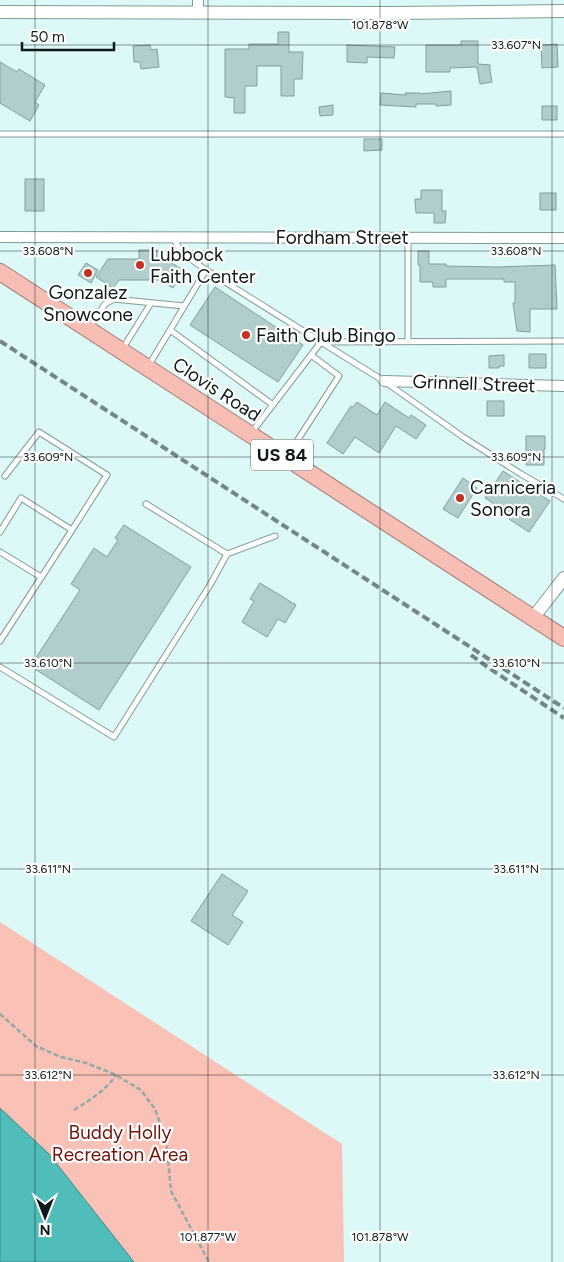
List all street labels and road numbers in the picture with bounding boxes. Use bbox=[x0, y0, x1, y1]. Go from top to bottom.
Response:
street label: Fordham Street bbox=[275, 226, 409, 249]
street label: Clovis Road bbox=[168, 352, 265, 426]
street label: Grinnell Street bbox=[412, 370, 536, 397]
road number: US 84 bbox=[251, 440, 313, 470]

